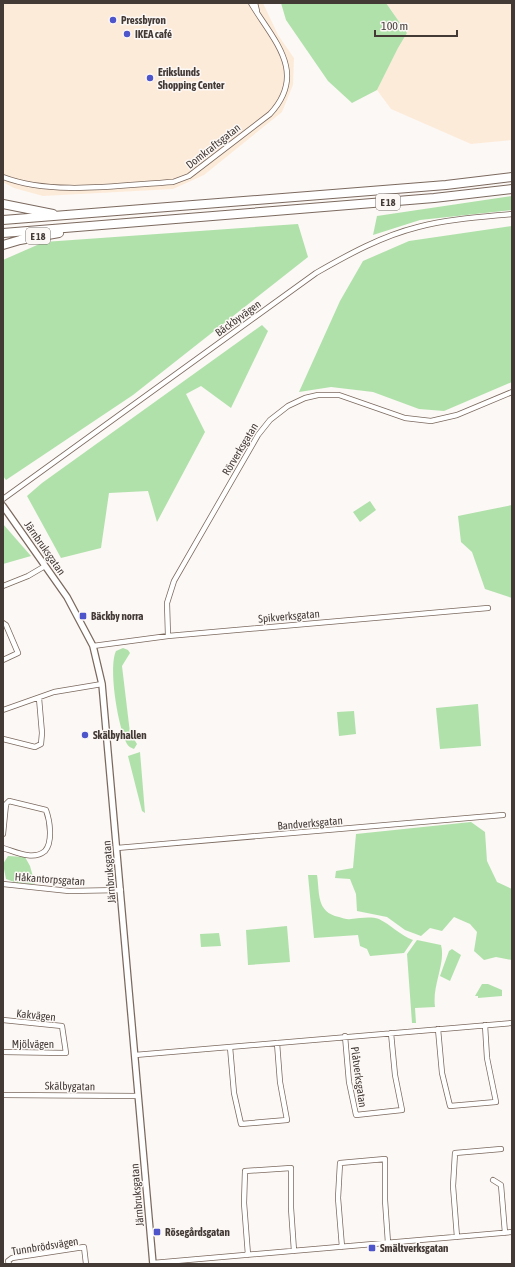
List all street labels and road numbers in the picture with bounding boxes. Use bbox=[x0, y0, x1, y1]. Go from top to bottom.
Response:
street label: Domkraftsgatan bbox=[183, 121, 243, 171]
road number: E 18 bbox=[376, 194, 400, 210]
road number: E 18 bbox=[26, 228, 50, 244]
street label: Bäckbyvägen bbox=[213, 297, 263, 339]
street label: Rörverksgatan bbox=[220, 421, 260, 477]
street label: Järnbruksgatan bbox=[22, 519, 68, 577]
street label: Spikverksgatan bbox=[258, 607, 320, 625]
street label: Bandverksgatan bbox=[277, 814, 343, 832]
street label: Järnbruksgatan bbox=[100, 840, 118, 904]
street label: Håkantorpsgatan bbox=[14, 871, 86, 887]
street label: Kakvägen bbox=[16, 1007, 56, 1023]
street label: Mjölvägen bbox=[12, 1038, 54, 1050]
street label: Plåtverksgatan bbox=[349, 1046, 369, 1108]
street label: Skälbygatan bbox=[45, 1080, 95, 1092]
street label: Järnbruksgatan bbox=[128, 1163, 146, 1227]
street label: Tunnbrödsvägen bbox=[11, 1235, 79, 1257]

